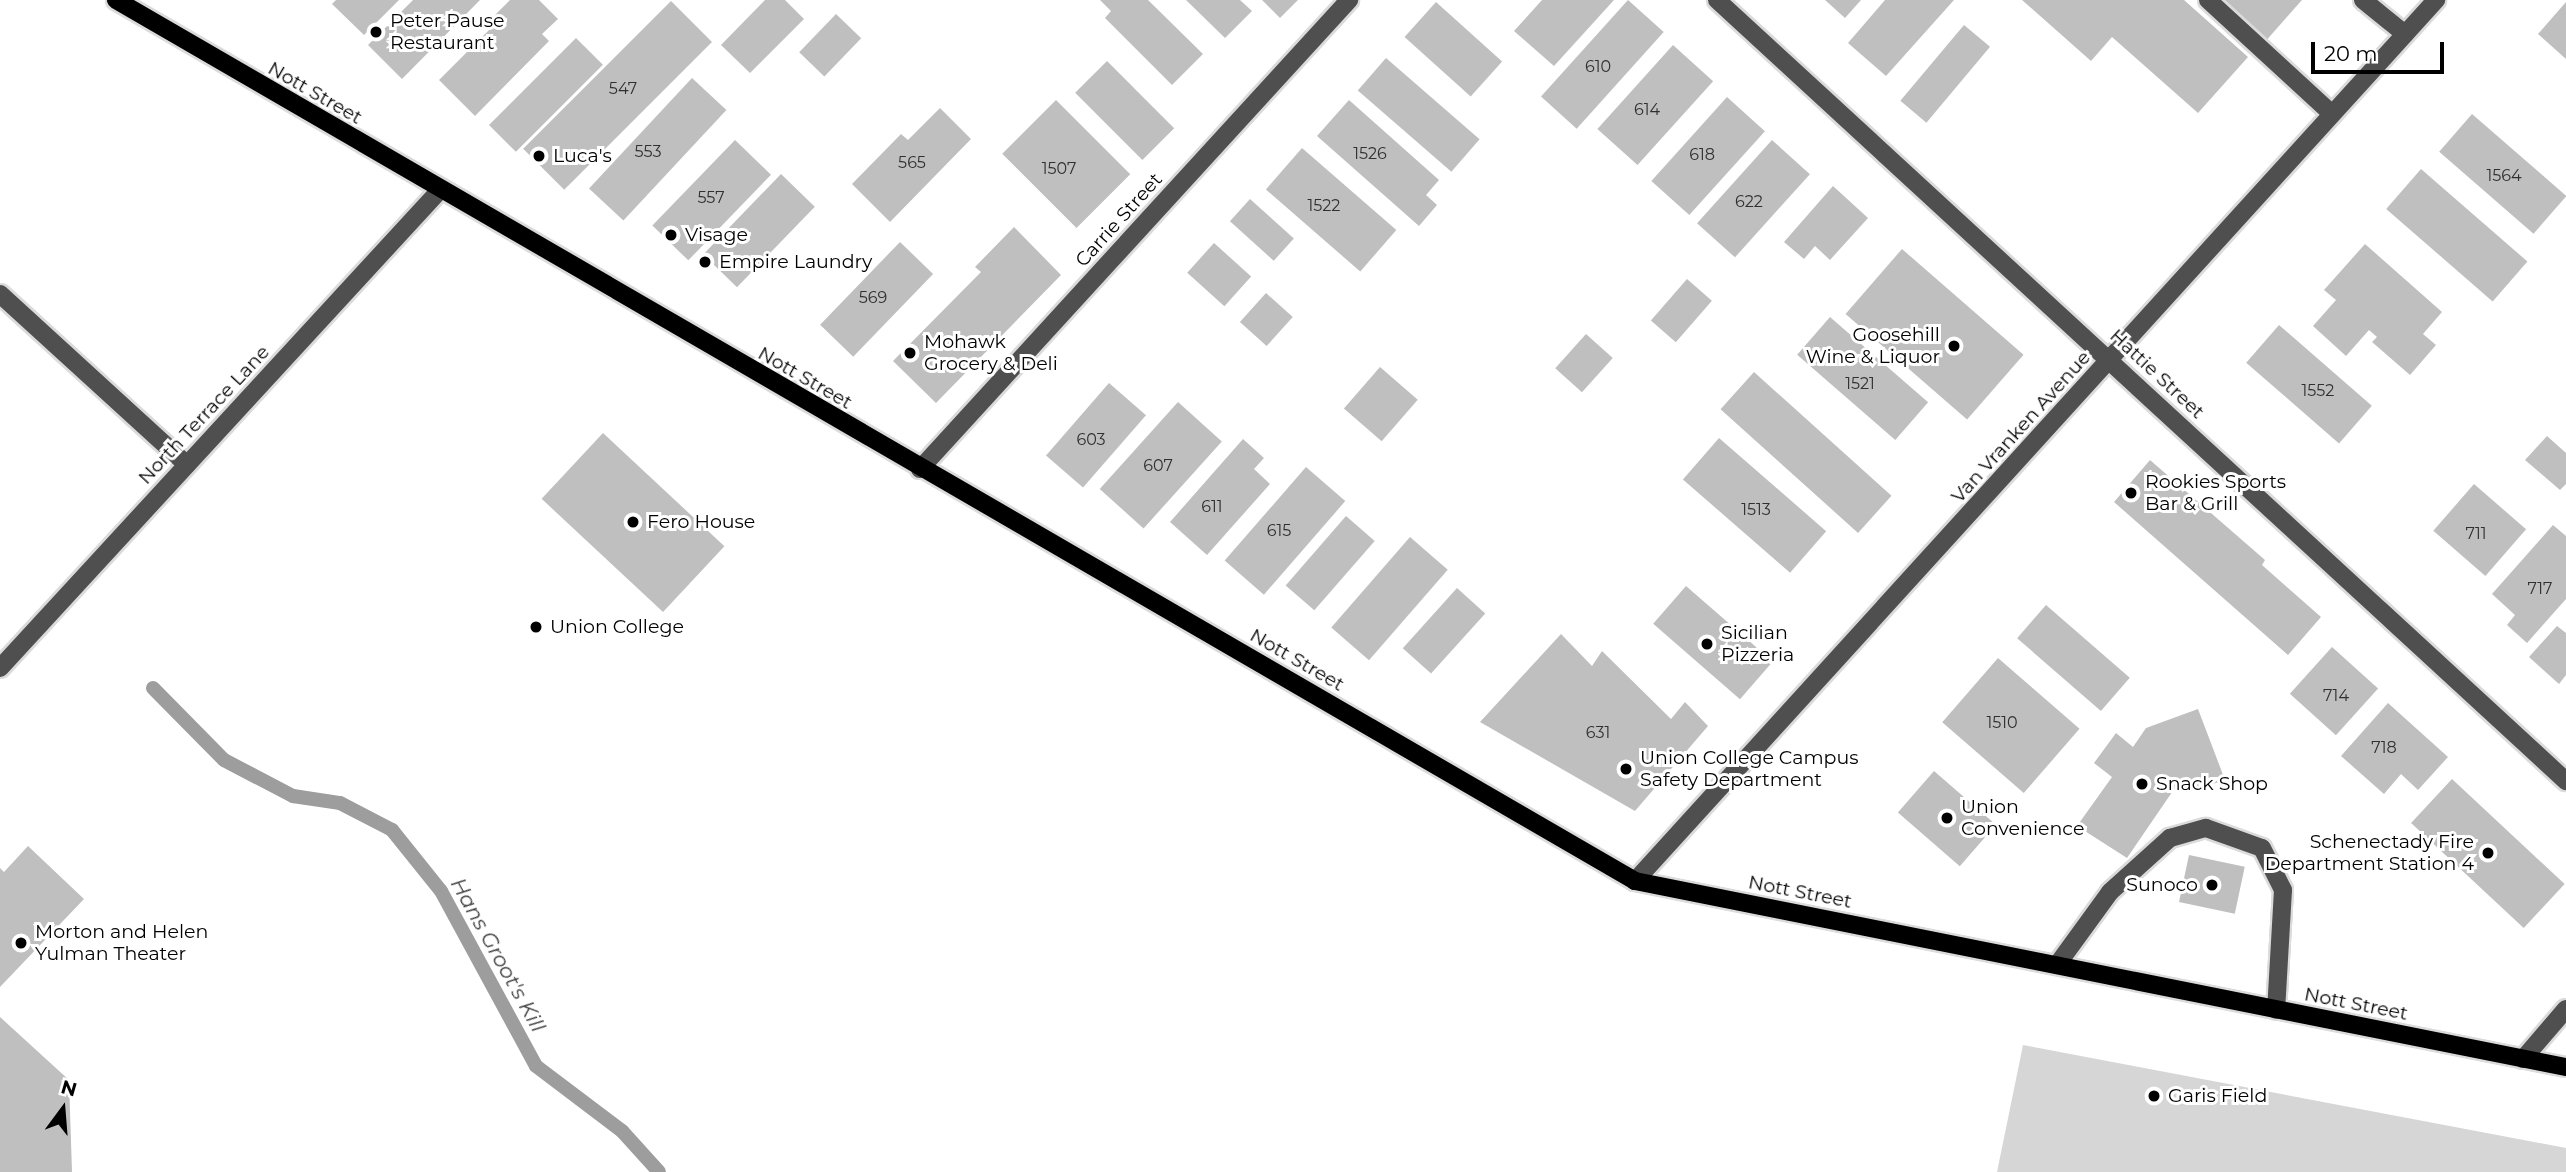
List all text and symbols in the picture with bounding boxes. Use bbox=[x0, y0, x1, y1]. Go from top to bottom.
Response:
place label: Peter Pause Restaurant bbox=[390, 10, 504, 54]
marker: Peter Pause Restaurant bbox=[368, 24, 384, 40]
scale bar bbox=[2314, 28, 2447, 72]
text: 20 m bbox=[2324, 41, 2378, 66]
street label: Nott Street bbox=[264, 57, 366, 129]
house number: 610 bbox=[1585, 57, 1611, 77]
house number: 547 bbox=[609, 79, 637, 99]
house number: 614 bbox=[1634, 100, 1660, 120]
house number: 553 bbox=[635, 142, 661, 162]
house number: 1526 bbox=[1353, 144, 1387, 164]
place label: Luca's bbox=[553, 145, 612, 167]
house number: 618 bbox=[1689, 145, 1715, 165]
marker: Luca's bbox=[531, 148, 547, 164]
house number: 565 bbox=[898, 153, 926, 173]
house number: 1507 bbox=[1042, 159, 1076, 179]
house number: 1564 bbox=[2486, 166, 2522, 186]
street label: Carrie Street bbox=[1071, 168, 1167, 272]
house number: 557 bbox=[697, 188, 725, 208]
house number: 622 bbox=[1735, 192, 1763, 212]
house number: 1522 bbox=[1308, 196, 1340, 216]
place label: Visage bbox=[685, 224, 748, 246]
marker: Visage bbox=[663, 227, 679, 243]
place label: Empire Laundry bbox=[719, 251, 872, 273]
marker: Empire Laundry bbox=[697, 254, 713, 270]
house number: 569 bbox=[859, 288, 887, 308]
place label: Goosehill Wine & Liquor bbox=[1806, 324, 1940, 368]
street label: Hattie Street bbox=[2105, 324, 2209, 424]
place label: Mohawk Grocery & Deli bbox=[924, 331, 1058, 375]
marker: Goosehill Wine & Liquor bbox=[1946, 338, 1962, 354]
street label: North Terrace Lane bbox=[134, 341, 274, 489]
street label: Nott Street bbox=[754, 342, 856, 414]
marker: Mohawk Grocery & Deli bbox=[902, 345, 918, 361]
street label: Van Vranken Avenue bbox=[1947, 346, 2095, 508]
house number: 1521 bbox=[1845, 374, 1875, 394]
house number: 1552 bbox=[2302, 381, 2334, 401]
house number: 603 bbox=[1076, 430, 1106, 450]
house number: 607 bbox=[1143, 456, 1173, 476]
place label: Rookies Sports Bar & Grill bbox=[2145, 471, 2286, 515]
marker: Rookies Sports Bar & Grill bbox=[2123, 485, 2139, 501]
house number: 611 bbox=[1201, 497, 1223, 517]
house number: 1513 bbox=[1741, 500, 1771, 520]
place label: Fero House bbox=[647, 511, 755, 533]
marker: Fero House bbox=[625, 514, 641, 530]
house number: 615 bbox=[1267, 521, 1291, 541]
house number: 711 bbox=[2465, 524, 2487, 544]
house number: 717 bbox=[2528, 579, 2552, 599]
place label: Union College bbox=[550, 616, 684, 638]
marker: Union College bbox=[528, 619, 544, 635]
place label: Sicilian Pizzeria bbox=[1721, 622, 1794, 666]
street label: Nott Street bbox=[1246, 624, 1348, 696]
marker: Sicilian Pizzeria bbox=[1699, 636, 1715, 652]
house number: 714 bbox=[2323, 686, 2349, 706]
house number: 1510 bbox=[1986, 713, 2018, 733]
house number: 631 bbox=[1586, 723, 1610, 743]
house number: 718 bbox=[2371, 738, 2397, 758]
place label: Union College Campus Safety Department bbox=[1640, 747, 1858, 791]
marker: Union College Campus Safety Department bbox=[1618, 761, 1634, 777]
place label: Snack Shop bbox=[2156, 773, 2268, 795]
marker: Snack Shop bbox=[2134, 776, 2150, 792]
place label: Union Convenience bbox=[1961, 796, 2084, 840]
marker: Union Convenience bbox=[1939, 810, 1955, 826]
place label: Schenectady Fire Department Station 4 bbox=[2265, 831, 2474, 875]
marker: Schenectady Fire Department Station 4 bbox=[2480, 845, 2496, 861]
street label: Nott Street bbox=[1746, 871, 1854, 913]
water label: Hans Groot's Kill bbox=[445, 874, 551, 1036]
place label: Sunoco bbox=[2126, 874, 2198, 896]
marker: Sunoco bbox=[2204, 877, 2220, 893]
place label: Morton and Helen Yulman Theater bbox=[35, 921, 208, 965]
marker: Morton and Helen Yulman Theater bbox=[13, 935, 29, 951]
street label: Nott Street bbox=[2302, 983, 2410, 1025]
north arrow bbox=[28, 1074, 98, 1144]
text: N bbox=[58, 1075, 79, 1102]
place label: Garis Field bbox=[2168, 1085, 2267, 1107]
marker: Garis Field bbox=[2146, 1088, 2162, 1104]

